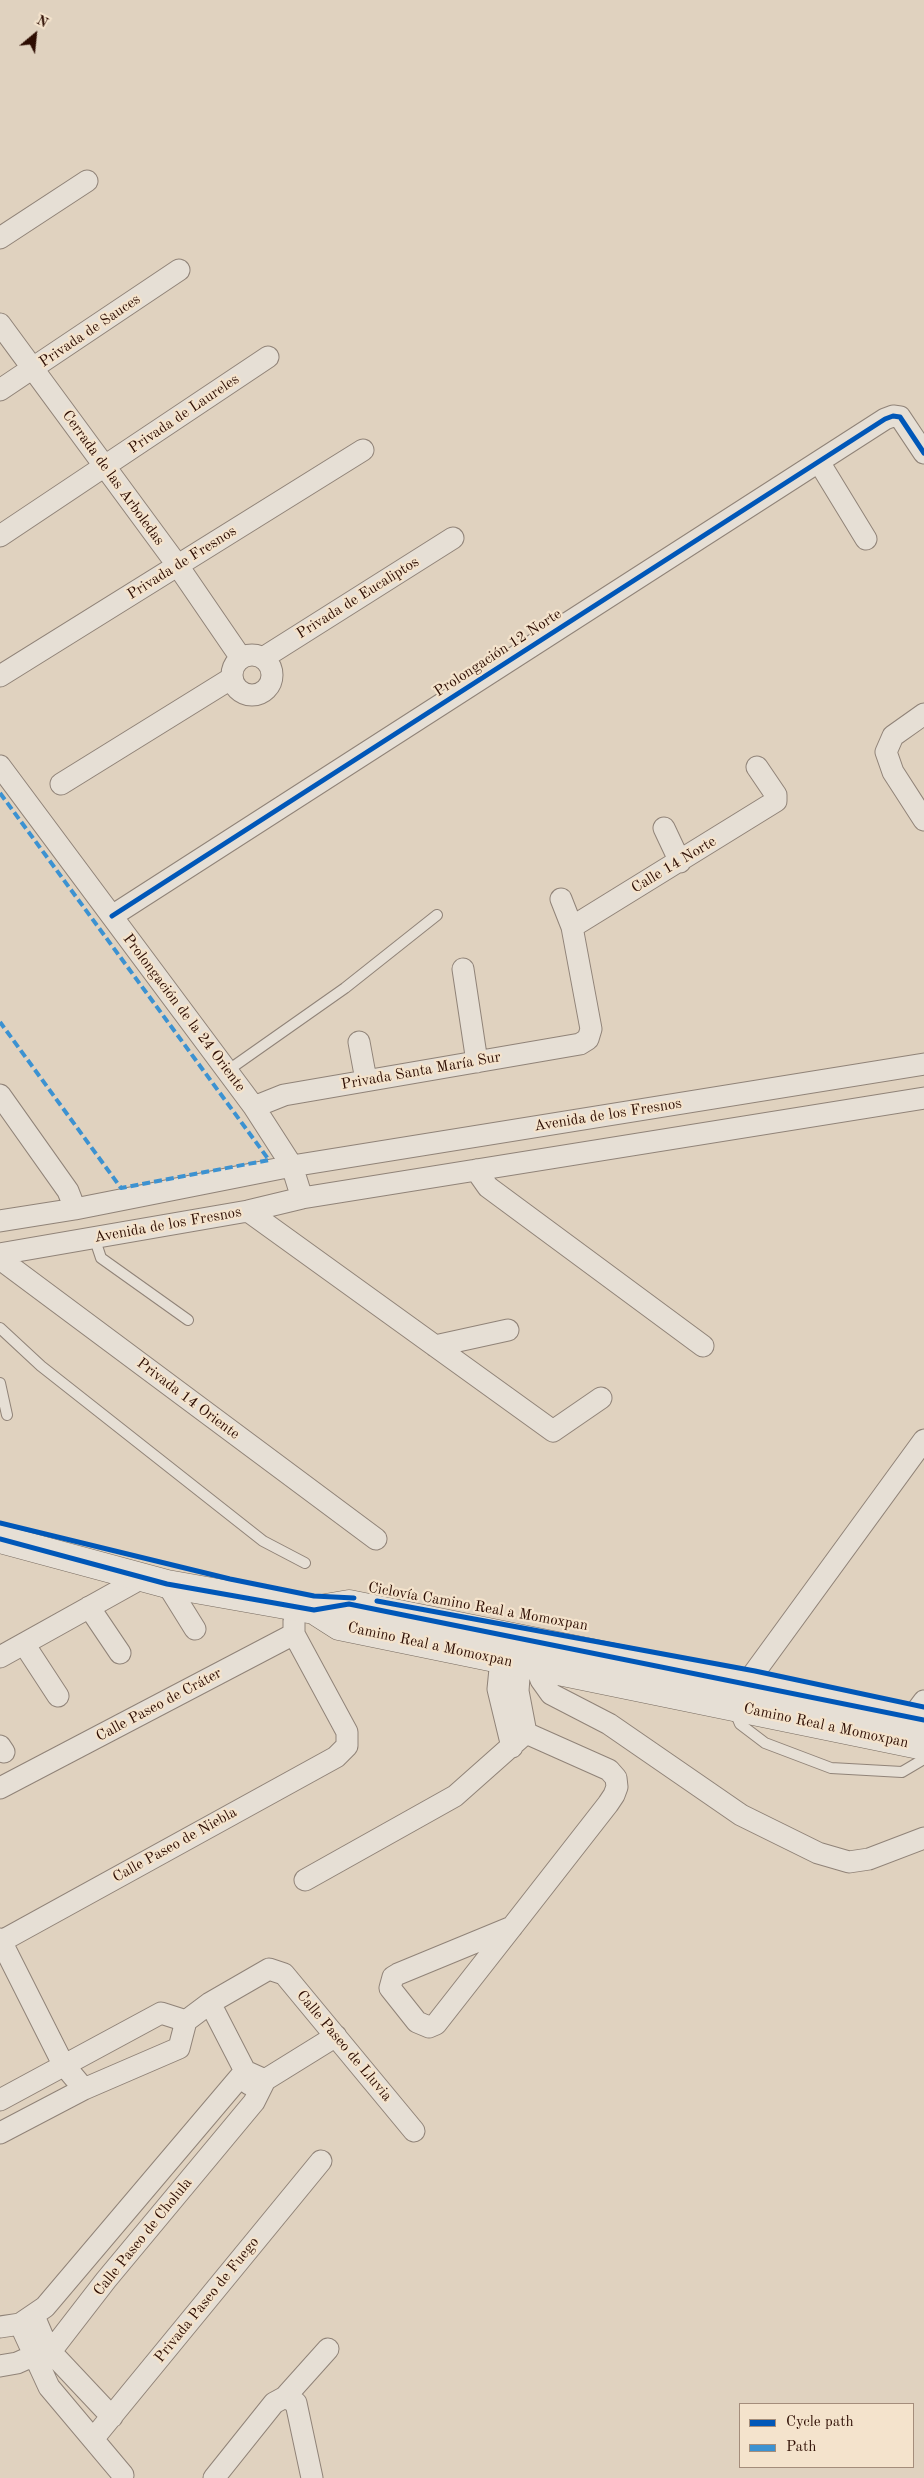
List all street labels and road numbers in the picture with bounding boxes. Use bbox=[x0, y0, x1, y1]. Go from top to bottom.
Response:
street label: Privada de Sauces bbox=[36, 290, 144, 372]
street label: Privada de Laureles bbox=[125, 370, 243, 458]
street label: Cerrada de las Arboledas bbox=[58, 407, 168, 549]
street label: Privada de Fresnos bbox=[124, 522, 240, 604]
street label: Privada de Eucaliptos bbox=[293, 553, 423, 643]
street label: Prolongación 12 Norte bbox=[431, 605, 565, 701]
street label: Calle 14 Norte bbox=[628, 833, 720, 897]
street label: Prolongación de la 24 Oriente bbox=[119, 930, 249, 1096]
street label: Privada Santa María Sur bbox=[340, 1048, 502, 1094]
street label: Avenida de los Fresnos bbox=[533, 1094, 683, 1136]
street label: Avenida de los Fresnos bbox=[93, 1203, 243, 1247]
street label: Privada 14 Oriente bbox=[133, 1354, 243, 1444]
street label: Ciclovía Camino Real a Momoxpan bbox=[367, 1579, 589, 1635]
street label: Camino Real a Momoxpan bbox=[346, 1619, 514, 1671]
street label: Calle Paseo de Cráter bbox=[93, 1664, 225, 1746]
street label: Camino Real a Momoxpan bbox=[742, 1700, 910, 1752]
street label: Calle Paseo de Niebla bbox=[110, 1803, 240, 1887]
street label: Calle Paseo de Lluvia bbox=[292, 1987, 396, 2105]
street label: Calle Paseo de Cholula bbox=[90, 2174, 196, 2300]
street label: Privada Paseo de Fuego bbox=[151, 2234, 263, 2366]

